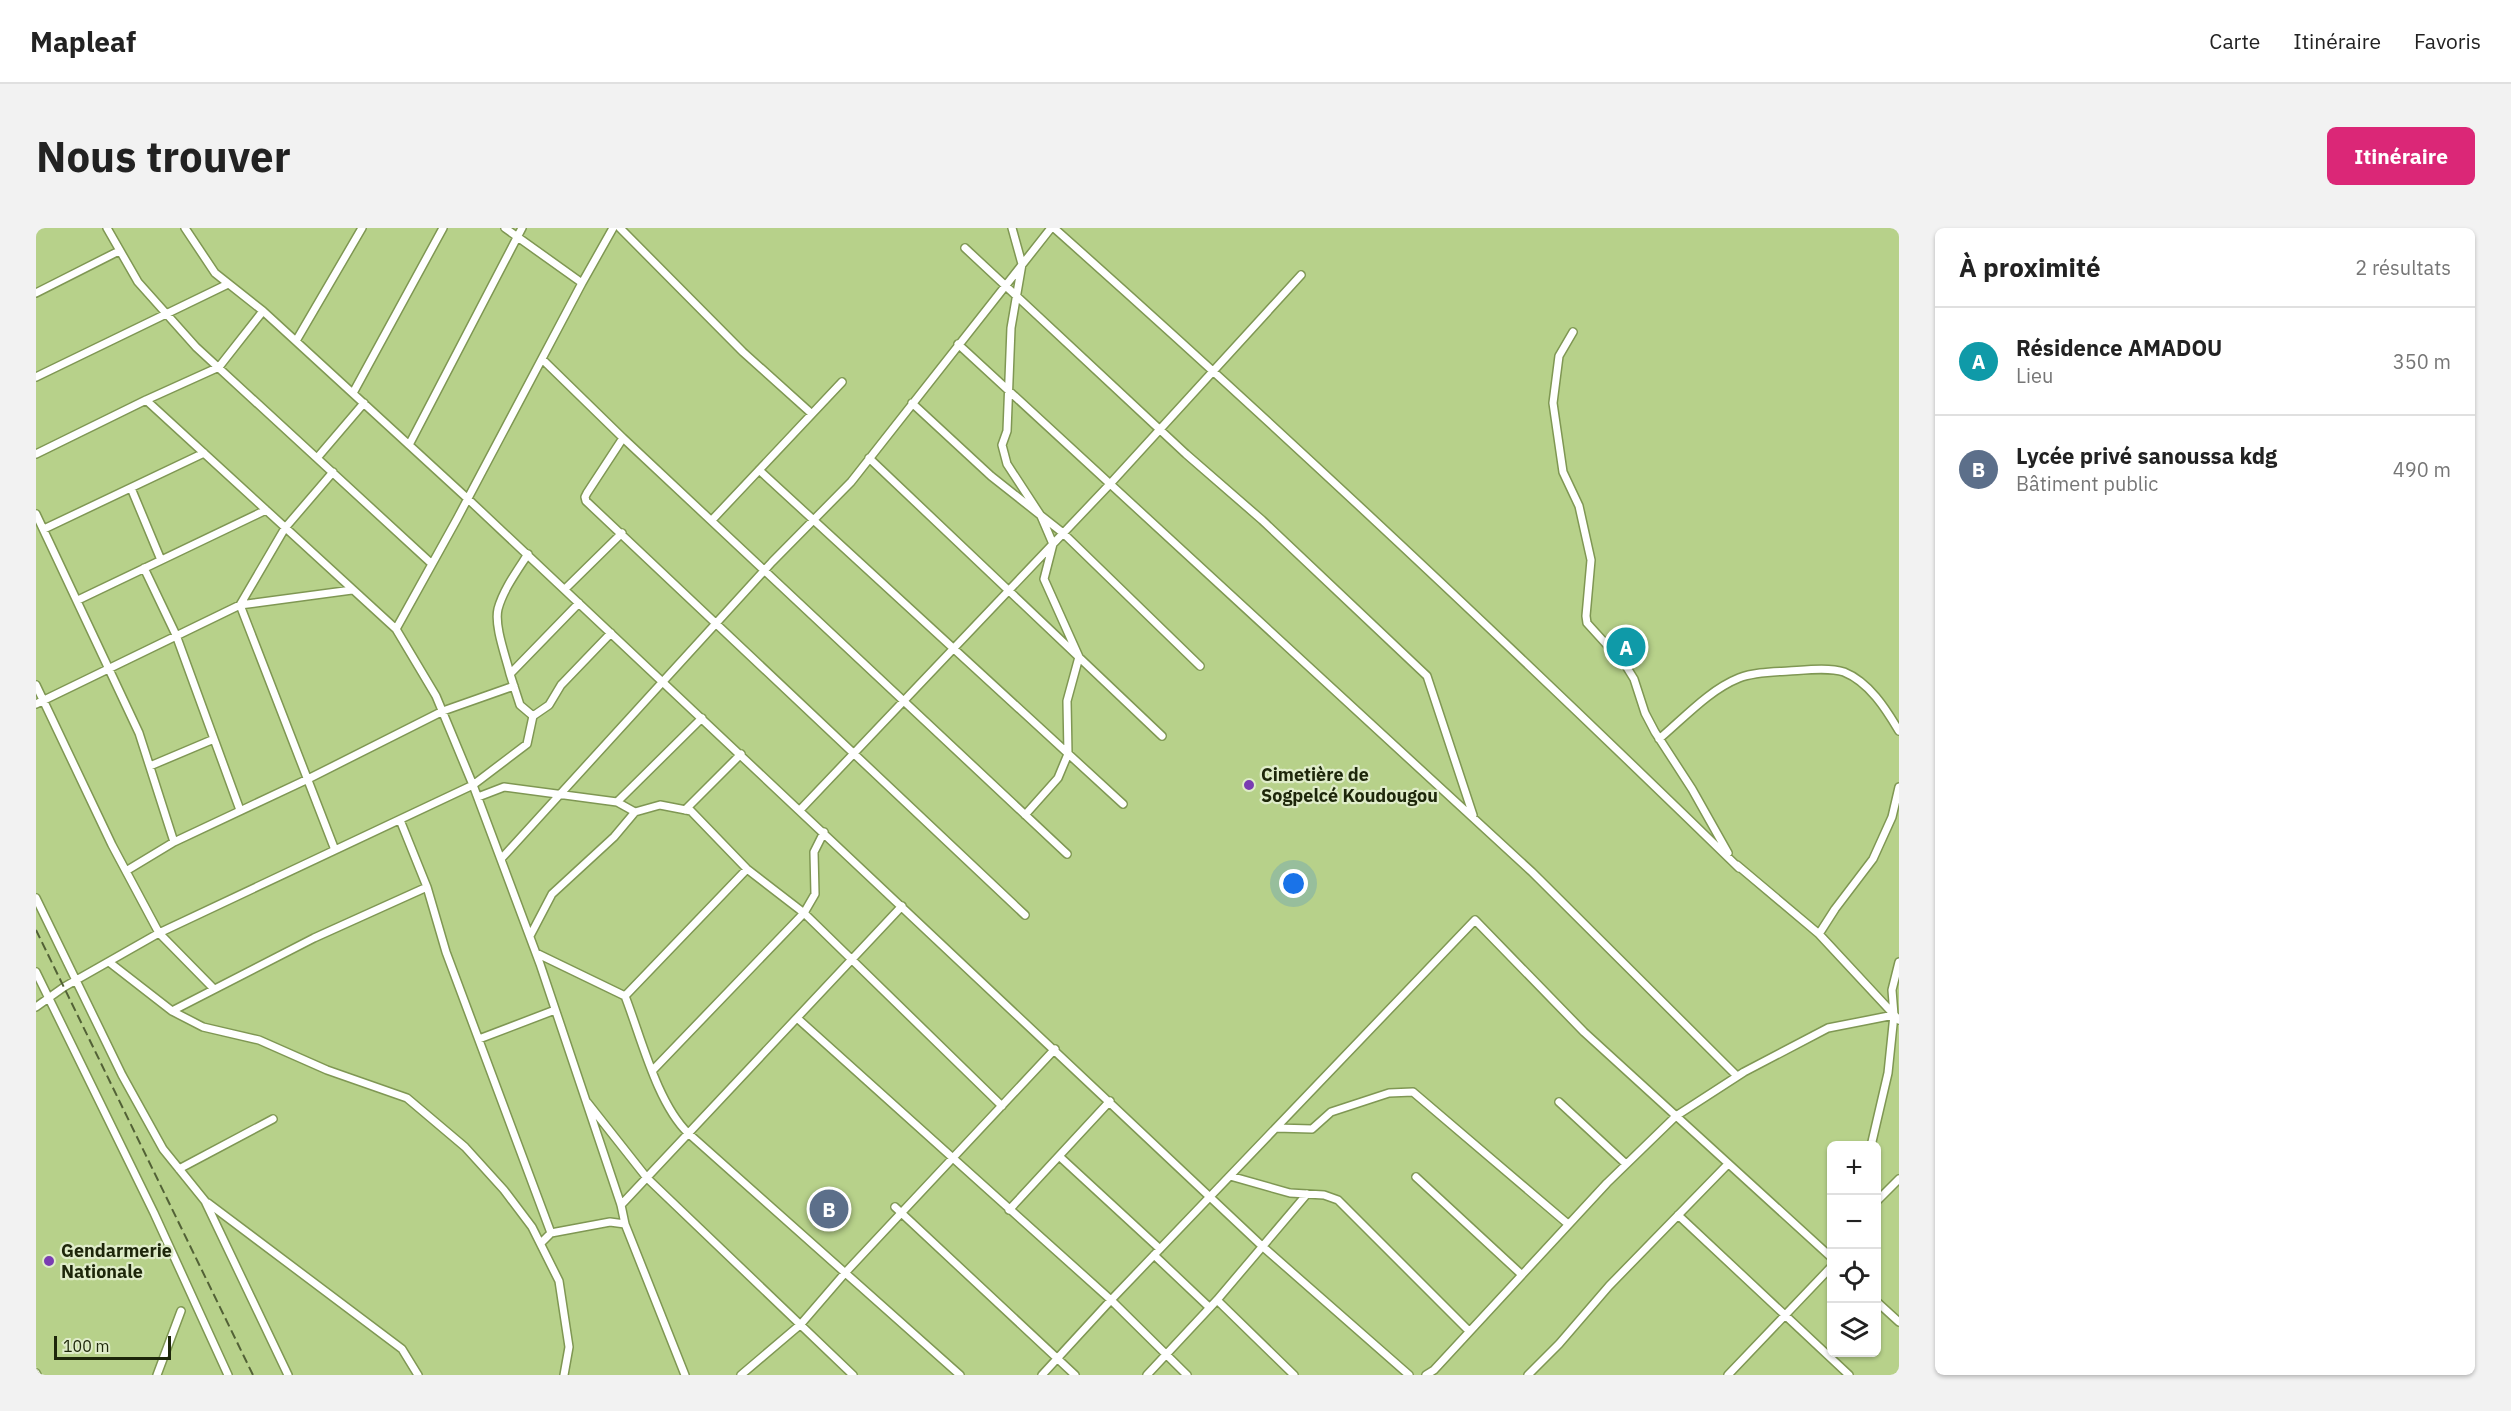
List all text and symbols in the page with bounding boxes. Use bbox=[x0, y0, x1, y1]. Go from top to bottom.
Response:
text: Mapleaf bbox=[30, 23, 136, 60]
text: Carte bbox=[2209, 27, 2260, 55]
text: Itinéraire bbox=[2293, 27, 2381, 55]
text: Favoris bbox=[2414, 27, 2481, 55]
button: Itinéraire bbox=[2327, 127, 2475, 185]
text: Nous trouver bbox=[36, 129, 291, 184]
text: À proximité bbox=[1959, 250, 2101, 284]
text: 2 résultats bbox=[2355, 254, 2451, 281]
text: Résidence AMADOU bbox=[2016, 333, 2222, 362]
text: A bbox=[1972, 348, 1985, 375]
text: 350 m bbox=[2393, 348, 2451, 375]
text: Lieu bbox=[2016, 362, 2053, 389]
text: Lycée privé sanoussa kdg bbox=[2016, 441, 2277, 470]
text: B bbox=[1972, 456, 1985, 483]
text: 490 m bbox=[2393, 456, 2451, 483]
text: Bâtiment public bbox=[2016, 470, 2158, 497]
pin: A bbox=[1606, 624, 1646, 670]
place label: Cimetière de Sogpelcé Koudougou bbox=[1261, 763, 1438, 807]
marker: Cimetière de Sogpelcé Koudougou bbox=[1242, 778, 1256, 792]
your location bbox=[1279, 869, 1308, 898]
map controls bbox=[1827, 1141, 1881, 1357]
button: + bbox=[1827, 1141, 1881, 1195]
pin: B bbox=[810, 1186, 848, 1232]
button: − bbox=[1827, 1195, 1881, 1249]
place label: Gendarmerie Nationale bbox=[61, 1239, 172, 1283]
button: locate bbox=[1827, 1249, 1881, 1303]
marker: Gendarmerie Nationale bbox=[42, 1254, 56, 1268]
button: layers bbox=[1827, 1303, 1881, 1357]
scale bar bbox=[54, 1333, 171, 1360]
text: 100 m bbox=[63, 1336, 110, 1356]

